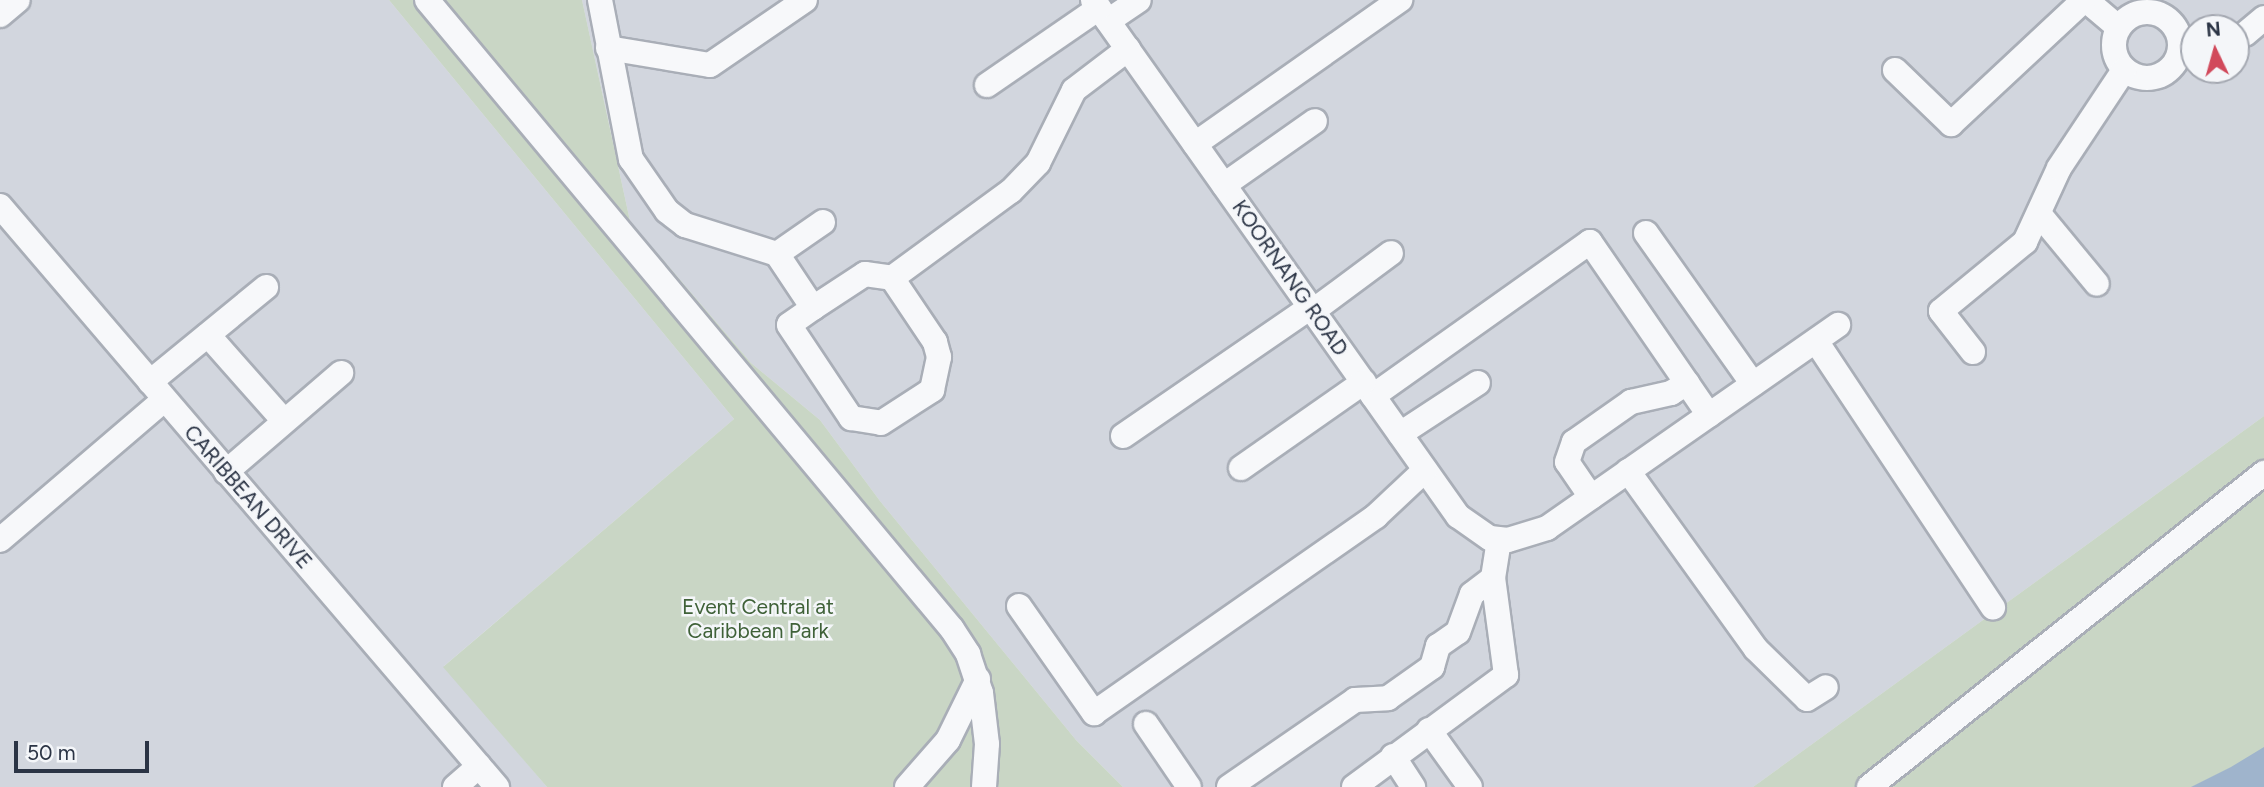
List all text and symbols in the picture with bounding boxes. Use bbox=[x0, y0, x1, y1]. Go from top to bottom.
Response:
north arrow bbox=[2180, 14, 2250, 84]
text: N bbox=[2205, 17, 2222, 42]
street label: KOORNANG ROAD bbox=[1227, 195, 1353, 361]
street label: CARIBBEAN DRIVE bbox=[179, 420, 317, 574]
park label: Event Central at Caribbean Park bbox=[682, 594, 834, 644]
scale bar bbox=[18, 728, 152, 772]
text: 50 m bbox=[27, 740, 76, 765]

